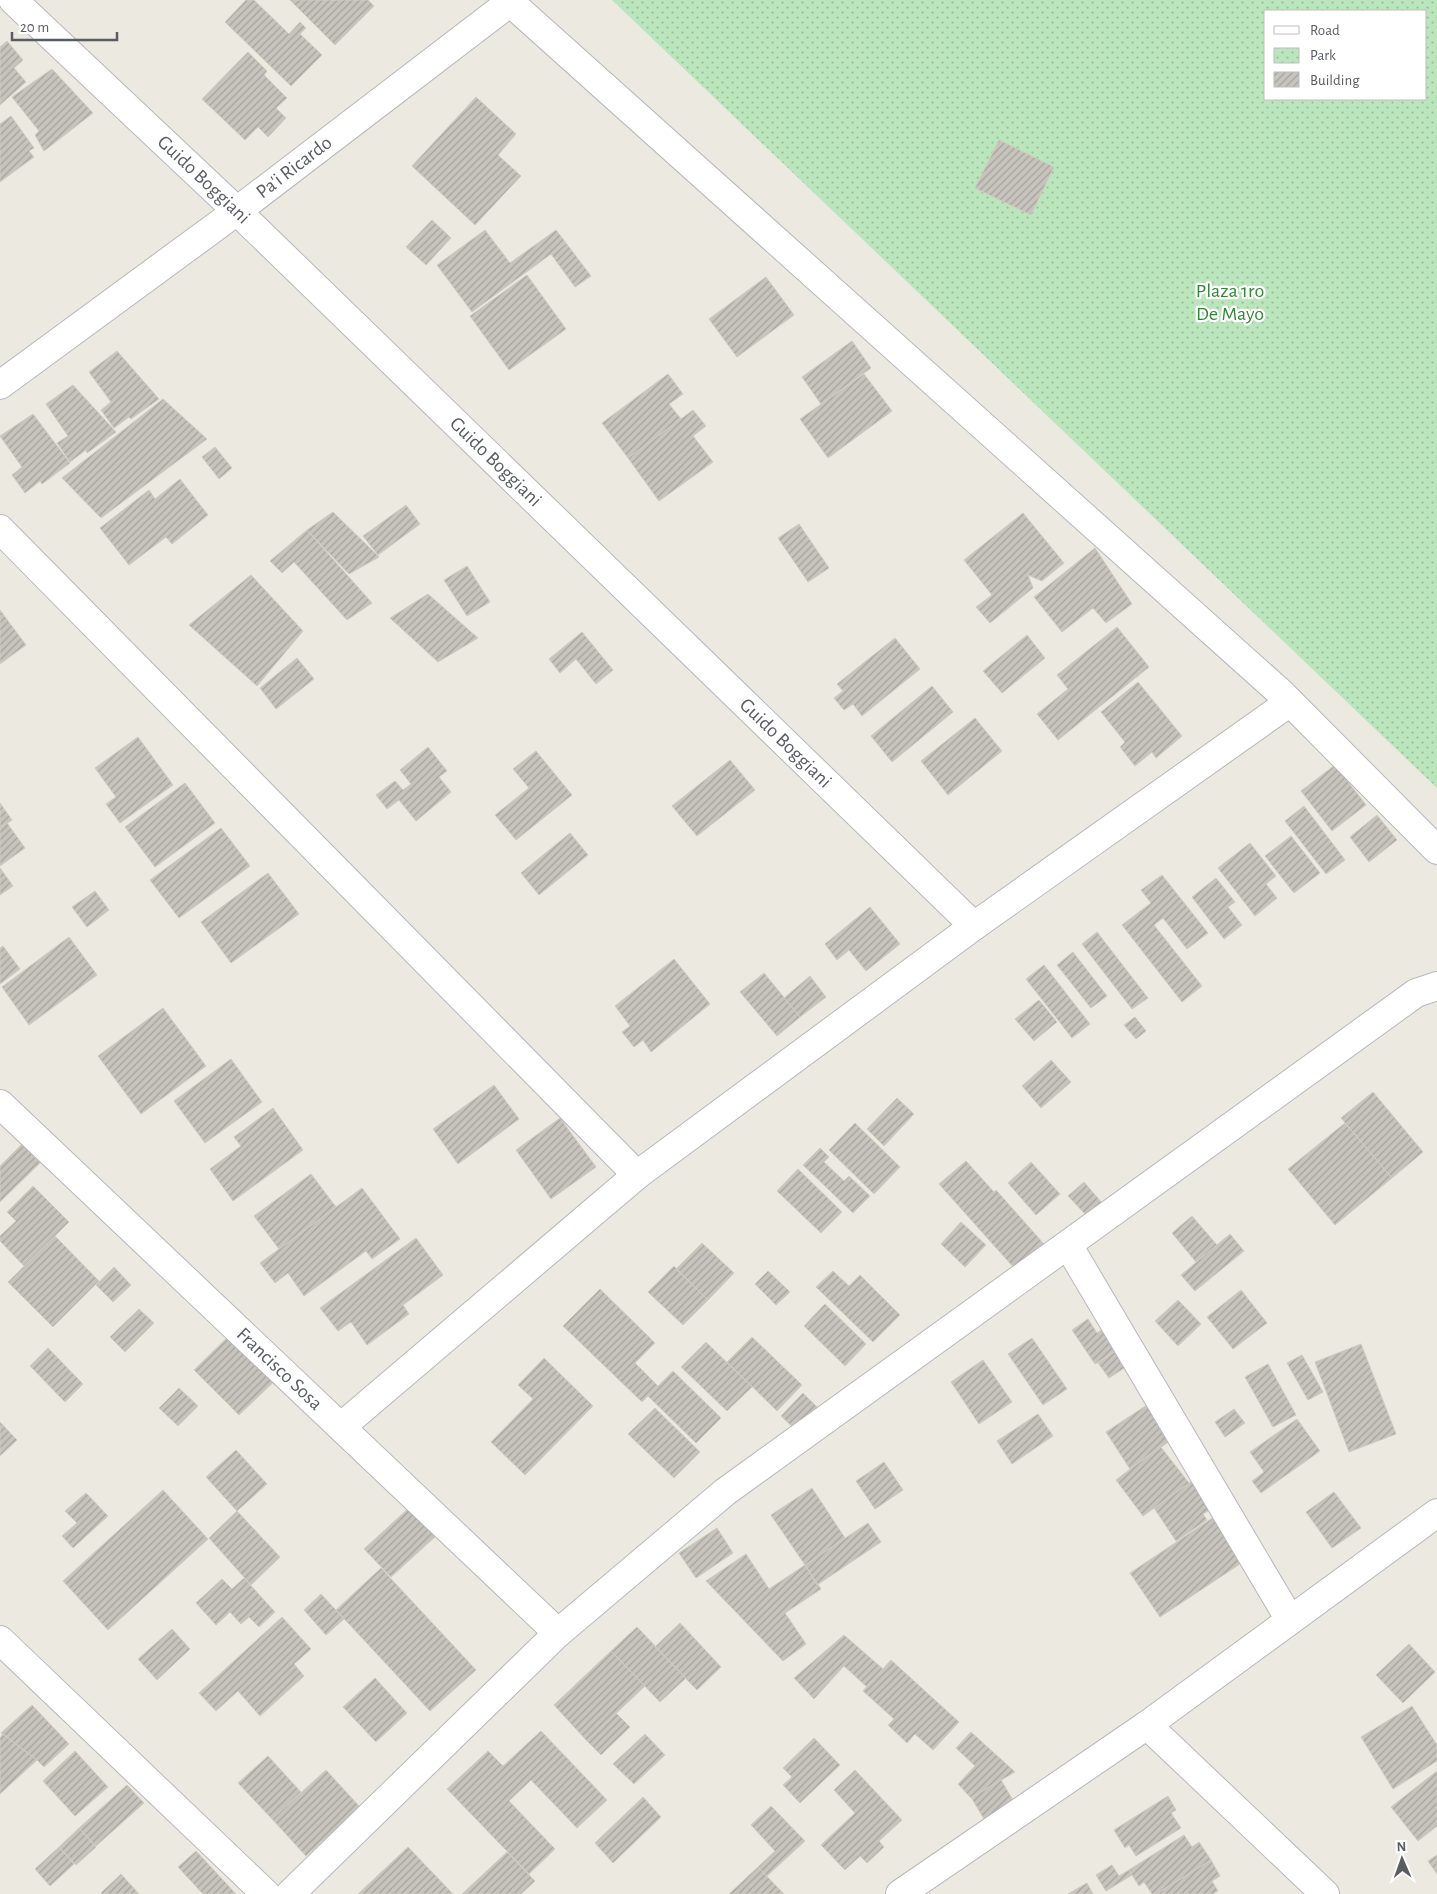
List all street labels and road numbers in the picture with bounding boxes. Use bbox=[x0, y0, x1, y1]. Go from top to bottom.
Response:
street label: Guido Boggiani bbox=[154, 132, 254, 228]
street label: Pa'i Ricardo bbox=[253, 132, 336, 202]
street label: Guido Boggiani bbox=[446, 413, 545, 511]
street label: Guido Boggiani bbox=[736, 695, 835, 792]
street label: Francisco Sosa bbox=[233, 1324, 326, 1414]

